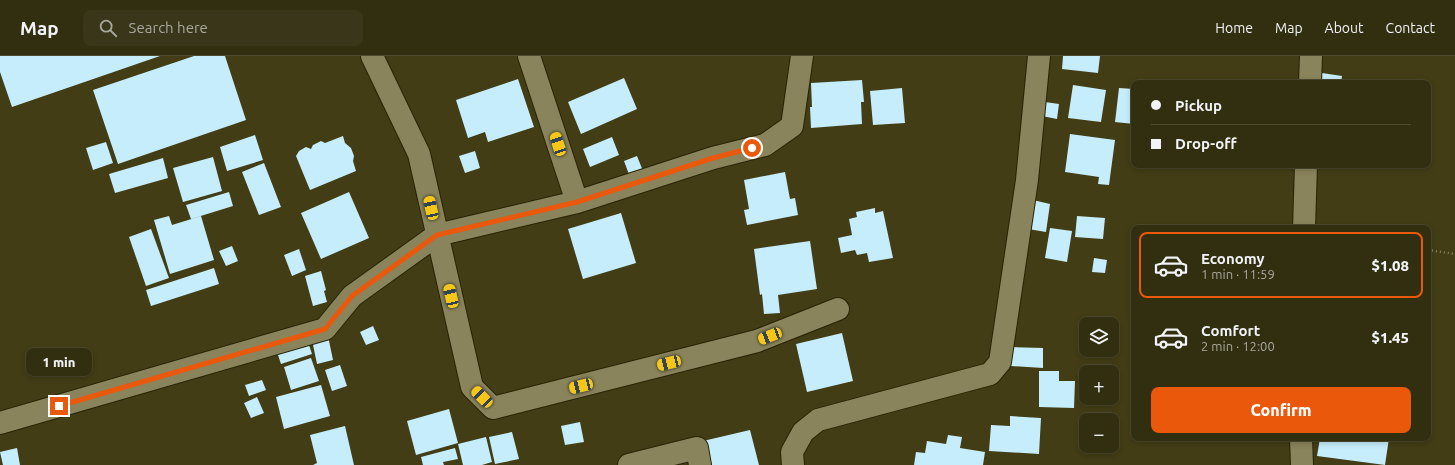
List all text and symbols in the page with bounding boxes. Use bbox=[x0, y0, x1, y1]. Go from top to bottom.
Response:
search box bbox=[83, 10, 363, 46]
text: Map bbox=[20, 17, 59, 39]
icon: search bbox=[97, 17, 119, 39]
text: Search here bbox=[129, 19, 208, 36]
text: Home bbox=[1215, 20, 1253, 36]
text: Map bbox=[1275, 20, 1303, 36]
text: About bbox=[1325, 20, 1364, 36]
text: Contact bbox=[1386, 20, 1435, 36]
text: Pickup bbox=[1175, 97, 1222, 114]
car bbox=[549, 131, 567, 157]
text: Drop-off bbox=[1175, 135, 1237, 152]
route start bbox=[743, 139, 761, 157]
car bbox=[423, 195, 439, 221]
icon: car bbox=[1153, 247, 1189, 283]
text: Economy bbox=[1201, 250, 1265, 267]
text: $1.08 bbox=[1371, 257, 1409, 274]
text: 1 min · 11:59 bbox=[1201, 267, 1275, 281]
car bbox=[442, 283, 460, 309]
map controls bbox=[1079, 317, 1119, 453]
button: layers bbox=[1079, 317, 1119, 357]
icon: car bbox=[1153, 319, 1189, 355]
text: Comfort bbox=[1201, 322, 1260, 339]
car bbox=[757, 326, 783, 346]
text: $1.45 bbox=[1371, 329, 1409, 346]
text: 2 min · 12:00 bbox=[1201, 339, 1275, 353]
callout: 1 min bbox=[26, 348, 92, 376]
car bbox=[656, 354, 682, 372]
text: 1 min bbox=[42, 355, 76, 369]
button: + bbox=[1079, 365, 1119, 405]
car bbox=[568, 377, 594, 395]
car bbox=[469, 384, 495, 410]
button: Confirm bbox=[1151, 387, 1411, 433]
route end bbox=[50, 397, 68, 415]
button: − bbox=[1079, 413, 1119, 453]

